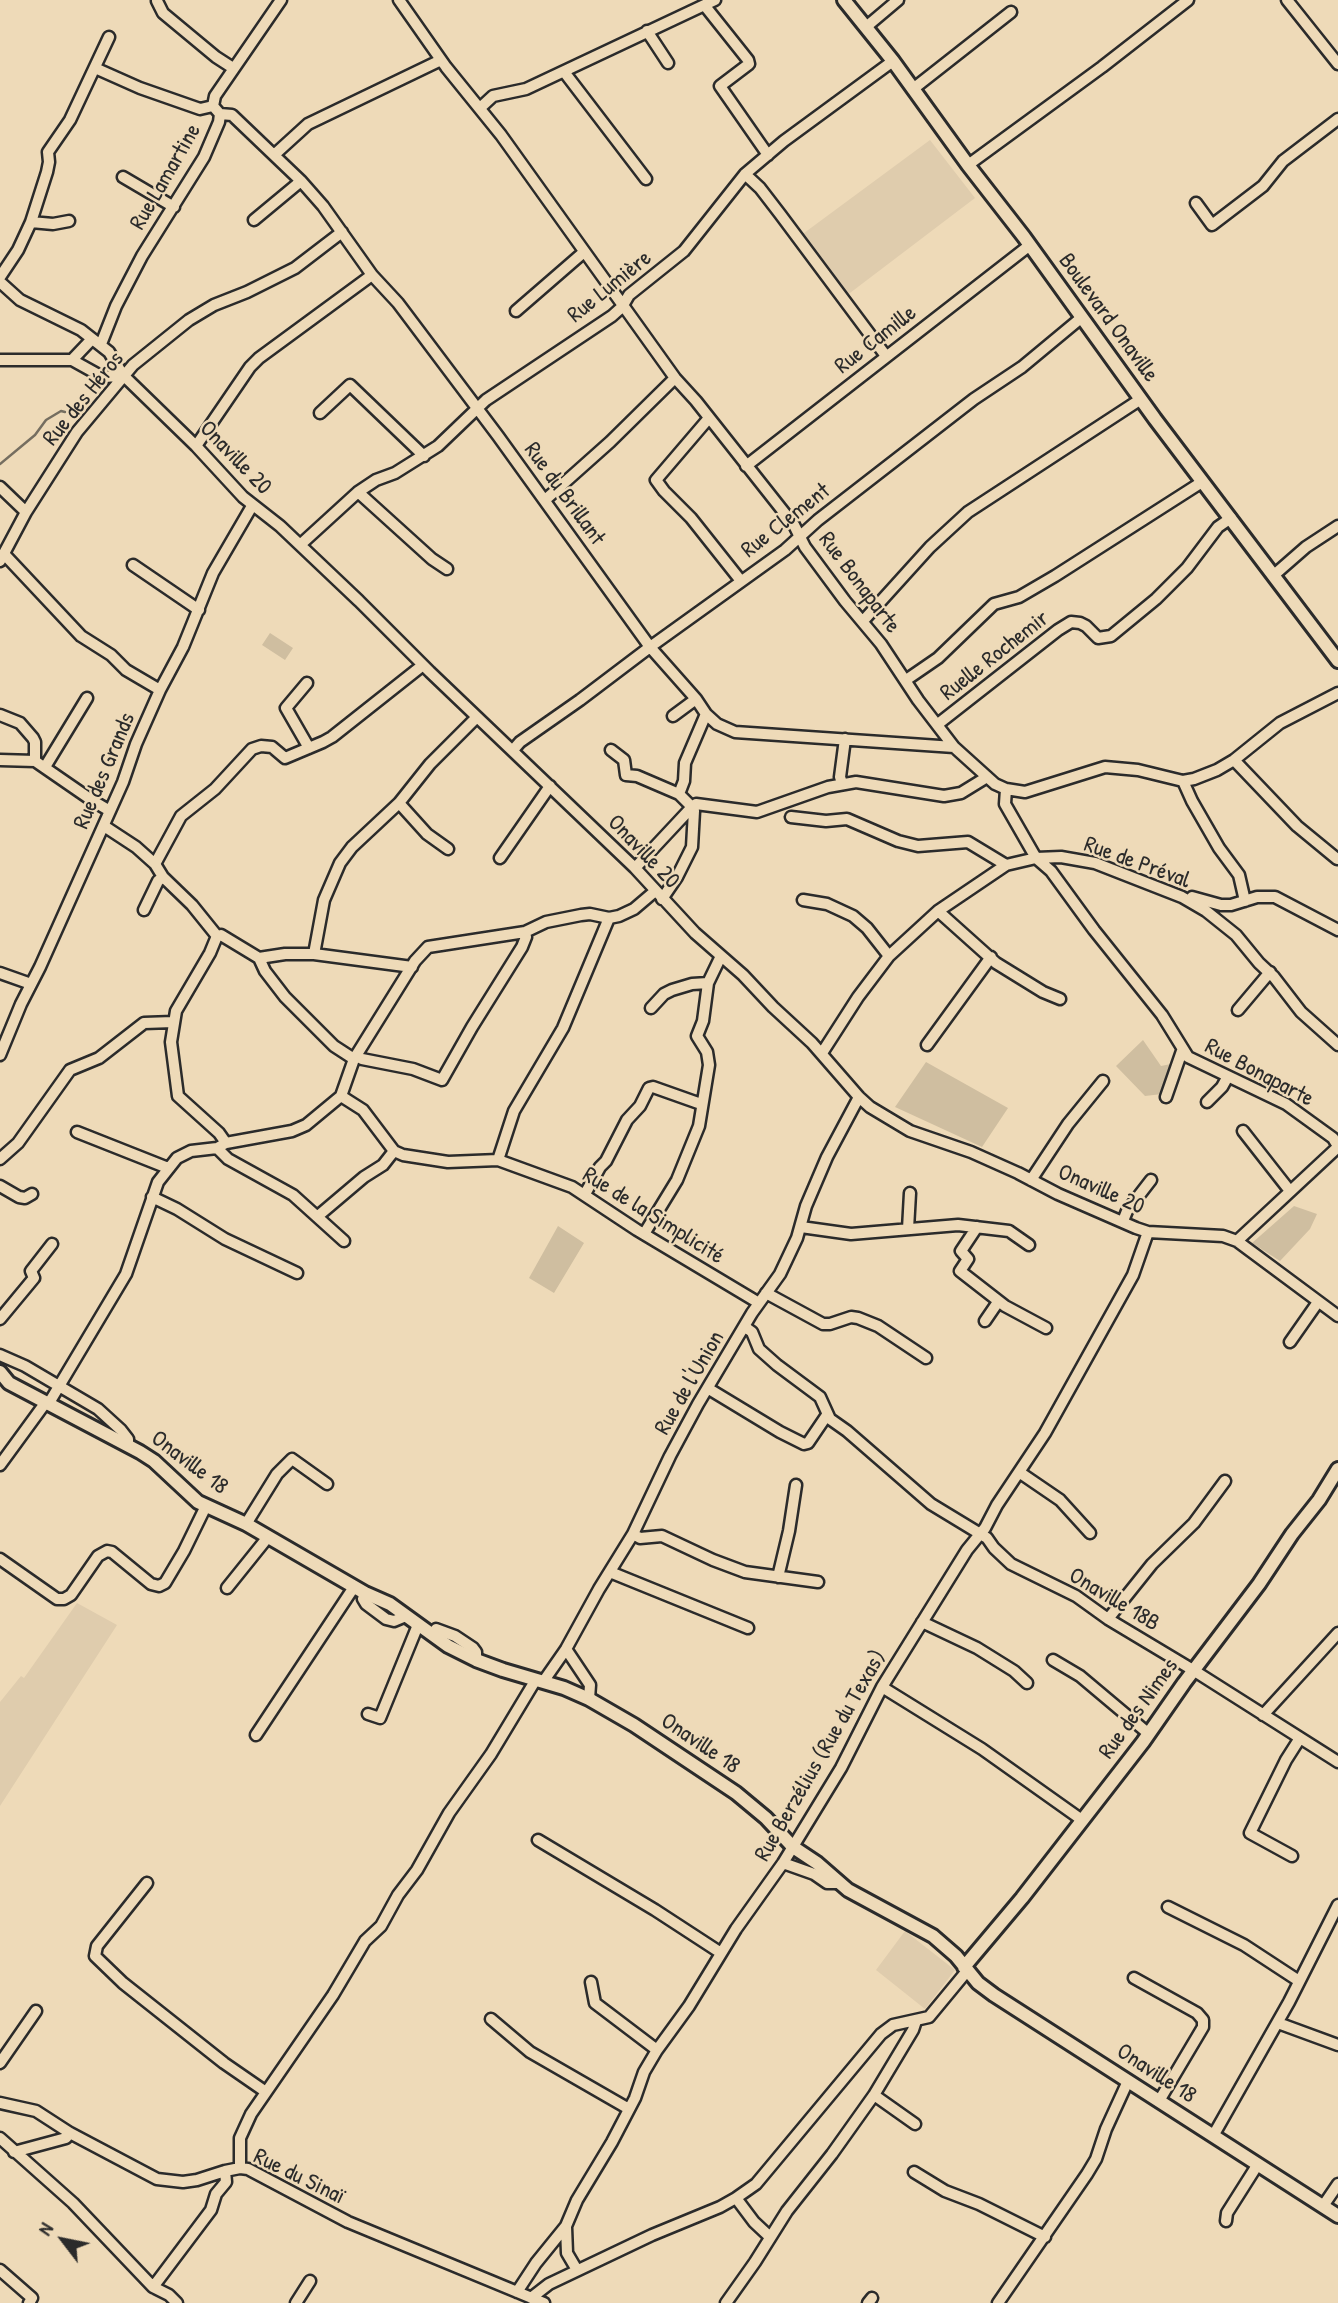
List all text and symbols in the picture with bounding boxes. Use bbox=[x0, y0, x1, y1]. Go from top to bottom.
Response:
street label: Rue Lamartine bbox=[125, 119, 207, 235]
street label: Rue Lumière bbox=[563, 245, 657, 329]
street label: Boulevard Onaville bbox=[1052, 248, 1164, 388]
street label: Rue Camille bbox=[830, 300, 922, 380]
street label: Rue des Héros bbox=[38, 346, 130, 452]
street label: Onaville 20 bbox=[193, 415, 277, 501]
street label: Rue du Brillant bbox=[517, 437, 611, 551]
street label: Rue Clement bbox=[736, 478, 836, 564]
street label: Rue Bonaparte bbox=[812, 527, 906, 639]
street label: Ruelle Rochemir bbox=[935, 605, 1055, 707]
street label: Rue des Grands bbox=[68, 709, 142, 833]
street label: Onaville 20 bbox=[601, 809, 685, 895]
street label: Rue de Préval bbox=[1080, 831, 1194, 895]
street label: Rue Bonaparte bbox=[1200, 1033, 1318, 1113]
street label: Onaville 20 bbox=[1053, 1159, 1149, 1221]
street label: Rue de la Simplicité bbox=[577, 1161, 729, 1271]
street label: Rue de l'Union bbox=[649, 1326, 731, 1440]
street label: Onaville 18 bbox=[145, 1425, 233, 1501]
street label: Onaville 18B bbox=[1064, 1562, 1164, 1638]
street label: Rue Berzélius (Rue du Texas) bbox=[749, 1646, 893, 1866]
street label: Rue des Nimes bbox=[1093, 1653, 1185, 1765]
street label: Onaville 18 bbox=[655, 1708, 745, 1780]
street label: Onaville 18 bbox=[1111, 2038, 1201, 2110]
street label: Rue du Sinaï bbox=[249, 2143, 349, 2211]
north arrow bbox=[28, 2205, 98, 2275]
text: N bbox=[31, 2218, 59, 2240]

